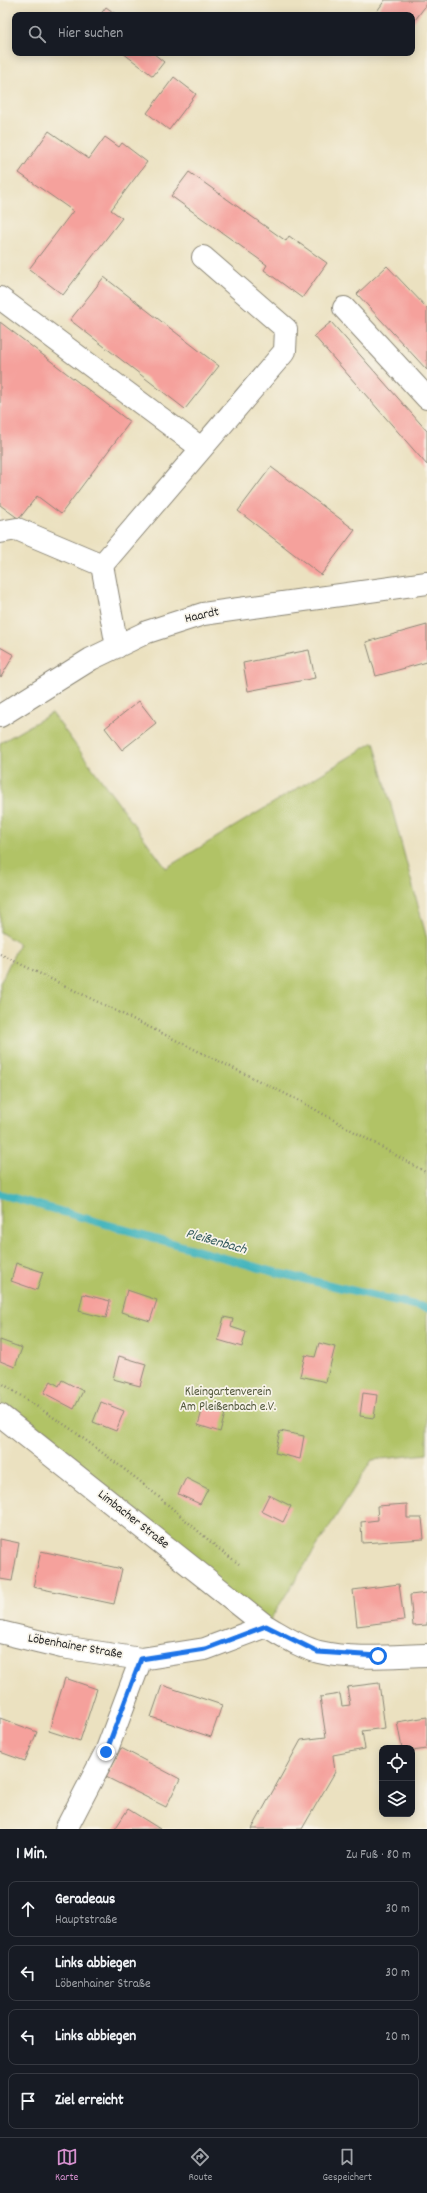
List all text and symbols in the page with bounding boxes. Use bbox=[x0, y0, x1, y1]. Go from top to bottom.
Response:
search box bbox=[12, 12, 415, 56]
icon: search bbox=[26, 23, 48, 45]
text: Hier suchen bbox=[58, 23, 123, 45]
street label: Haardt bbox=[183, 603, 221, 629]
water label: Pleißenbach bbox=[183, 1224, 249, 1260]
park label: Kleingartenverein Am Pleißenbach e.V. bbox=[180, 1383, 276, 1417]
street label: Limbacher Straße bbox=[93, 1486, 173, 1554]
street label: Löbenhainer Straße bbox=[26, 1629, 124, 1665]
route start bbox=[369, 1647, 387, 1665]
route end bbox=[97, 1743, 115, 1761]
map controls bbox=[379, 1745, 415, 1817]
button: locate bbox=[379, 1745, 415, 1781]
button: layers bbox=[379, 1781, 415, 1817]
text: 1 Min. bbox=[16, 1843, 47, 1867]
text: Zu Fuß · 80 m bbox=[346, 1846, 411, 1865]
text: Geradeaus bbox=[55, 1889, 115, 1911]
icon: ahead bbox=[17, 1898, 39, 1920]
text: 30 m bbox=[385, 1900, 410, 1919]
text: Hauptstraße bbox=[55, 1911, 117, 1930]
text: Links abbiegen bbox=[55, 1953, 136, 1975]
icon: left bbox=[17, 1962, 39, 1984]
text: 30 m bbox=[385, 1964, 410, 1983]
text: Löbenhainer Straße bbox=[55, 1975, 151, 1994]
icon: left bbox=[17, 2026, 39, 2048]
text: Links abbiegen bbox=[55, 2026, 136, 2048]
text: 20 m bbox=[385, 2028, 410, 2047]
icon: arrive bbox=[17, 2090, 39, 2112]
text: Ziel erreicht bbox=[55, 2090, 123, 2112]
tab: Karte bbox=[55, 2146, 78, 2186]
tab: Route bbox=[188, 2146, 212, 2186]
tab: Gespeichert bbox=[323, 2146, 372, 2186]

